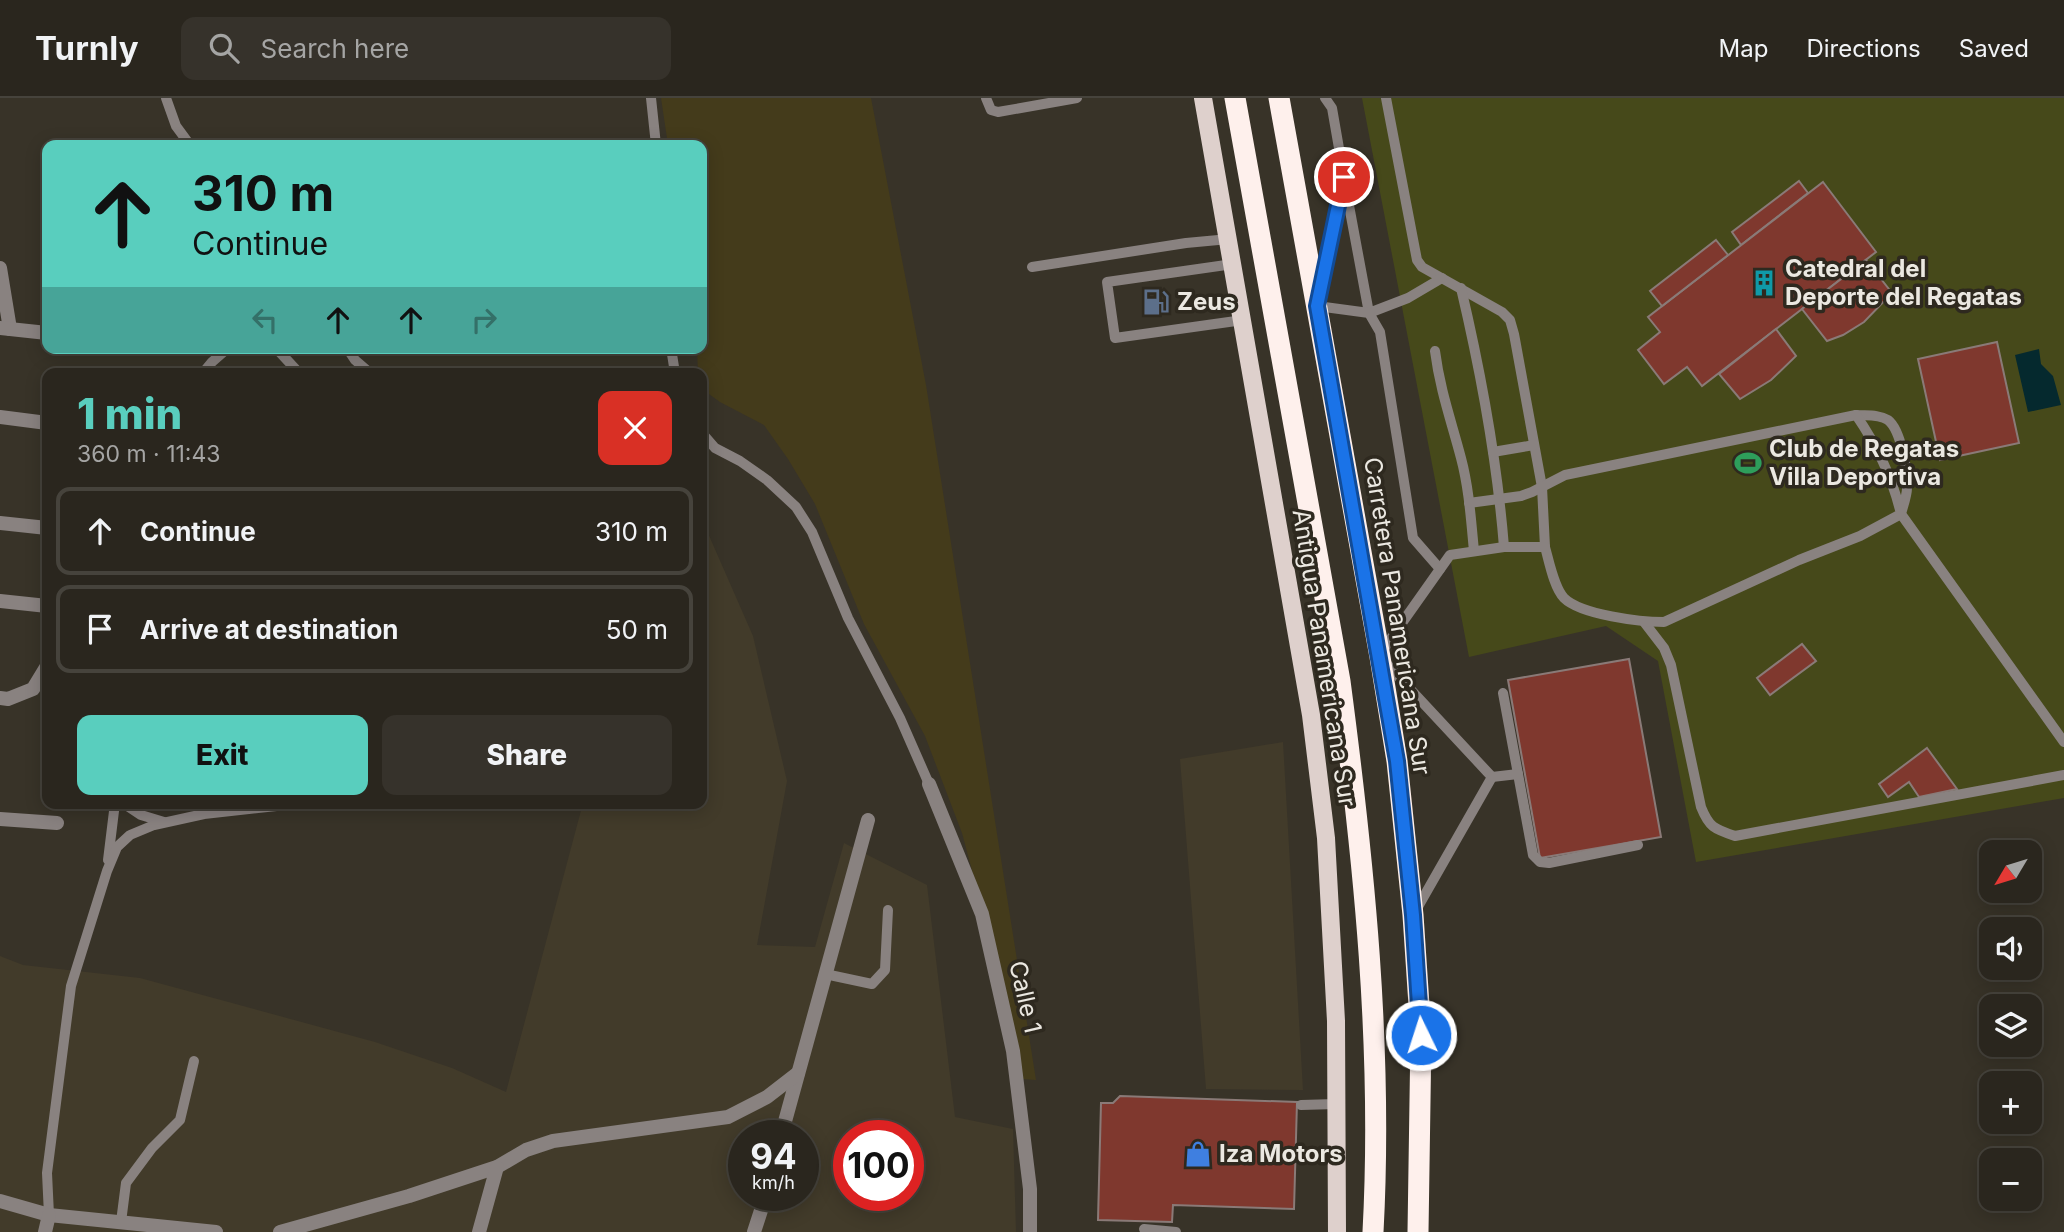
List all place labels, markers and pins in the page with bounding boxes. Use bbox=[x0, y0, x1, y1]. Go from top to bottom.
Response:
pin bbox=[1314, 147, 1374, 207]
place label: Catedral del Deporte del Regatas bbox=[1785, 254, 2022, 311]
building icon: Catedral del Deporte del Regatas bbox=[1749, 268, 1779, 298]
fuel station icon: Zeus bbox=[1141, 287, 1171, 317]
place label: Zeus bbox=[1177, 287, 1236, 316]
place label: Club de Regatas Villa Deportiva bbox=[1769, 434, 1959, 491]
sports icon: Club de Regatas Villa Deportiva bbox=[1733, 448, 1763, 478]
shop icon: Iza Motors bbox=[1183, 1139, 1213, 1169]
place label: Iza Motors bbox=[1219, 1139, 1343, 1168]

